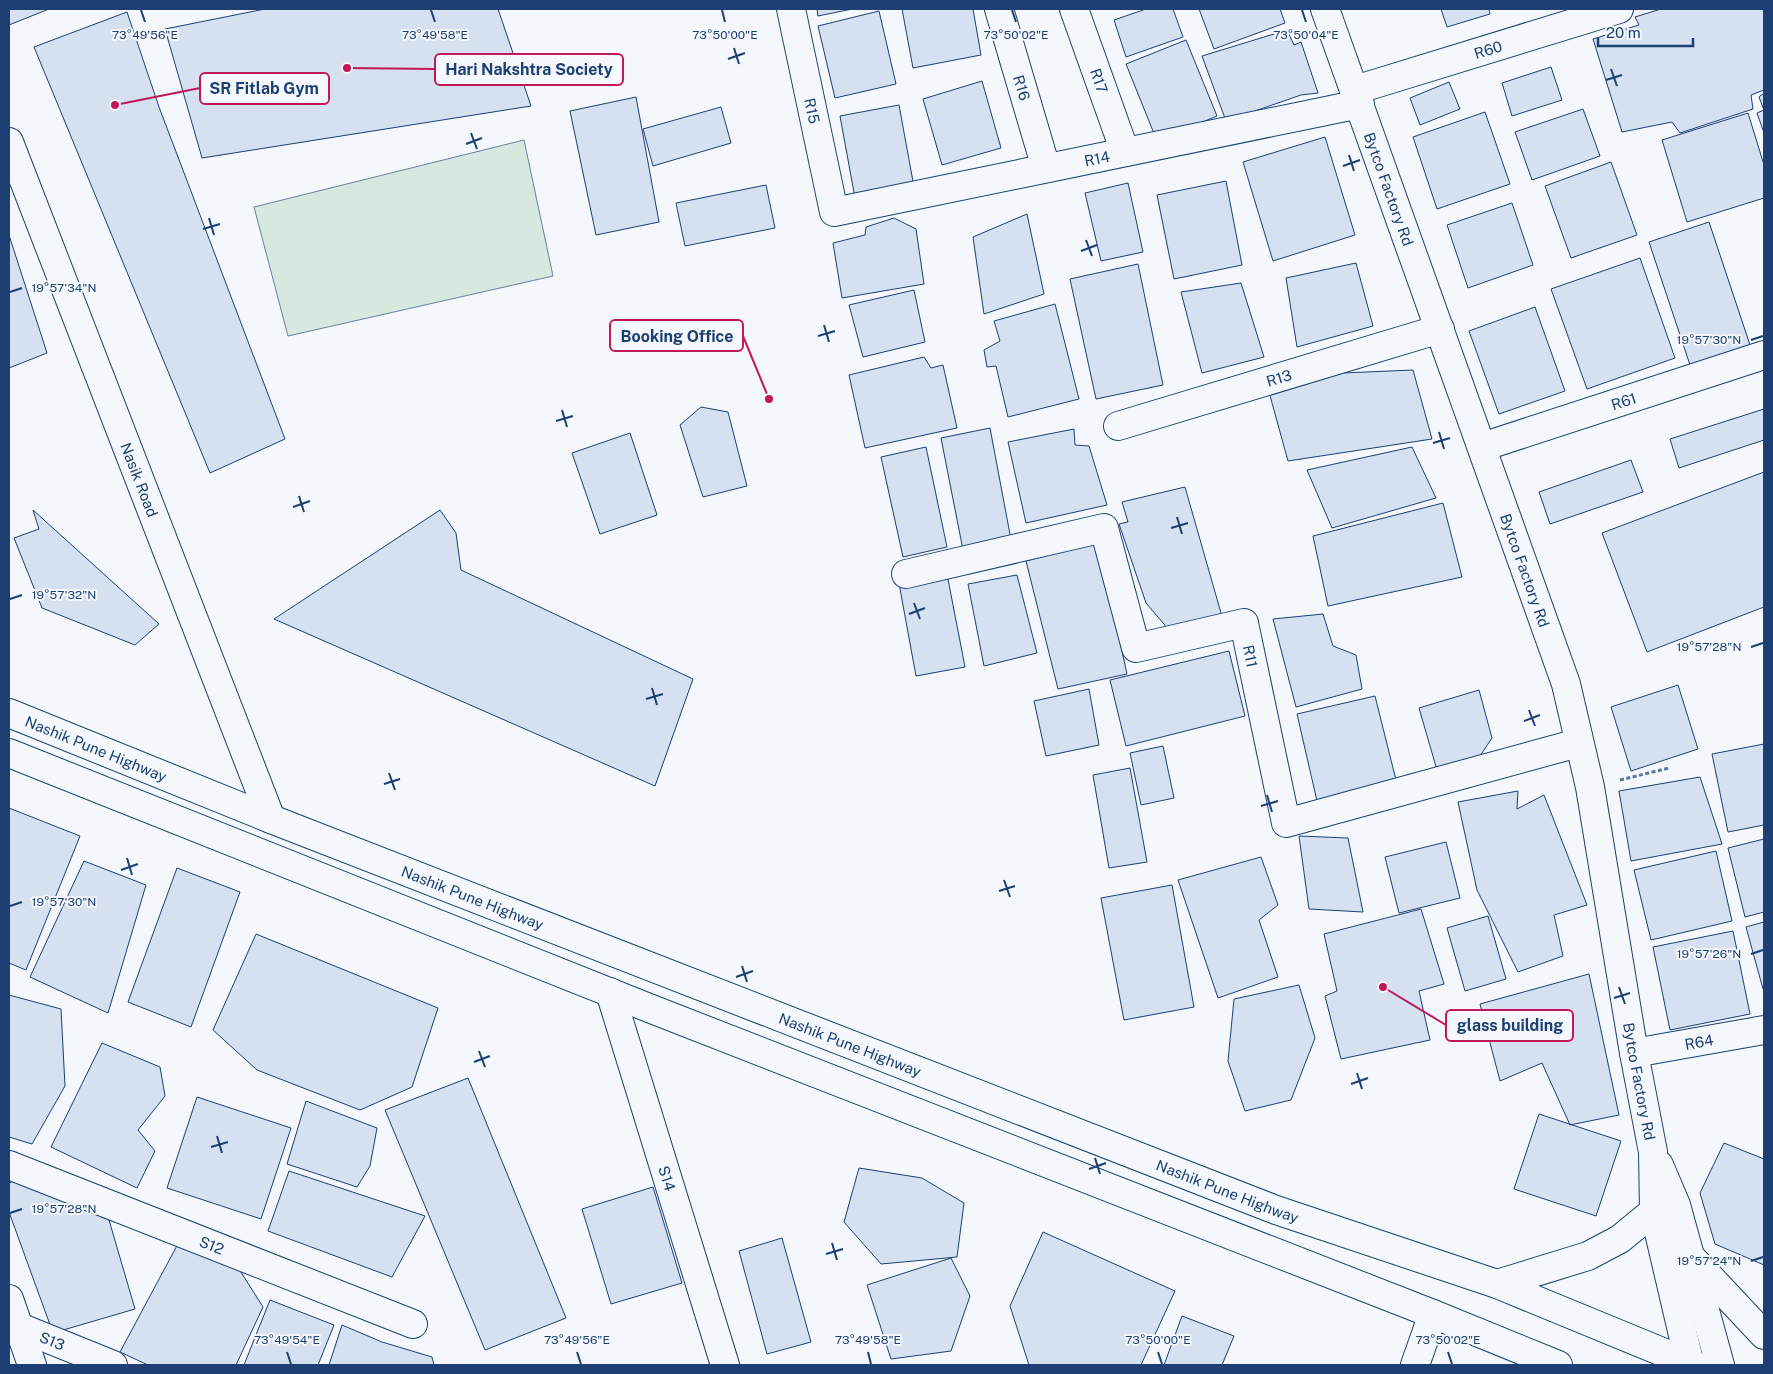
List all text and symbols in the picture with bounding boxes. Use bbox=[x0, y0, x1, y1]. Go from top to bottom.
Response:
scale bar bbox=[1598, 15, 1693, 47]
text: 20 m bbox=[1606, 24, 1641, 41]
text: 73°49'56"E bbox=[112, 28, 178, 42]
text: 73°49'58"E bbox=[402, 28, 468, 42]
text: 73°50'00"E bbox=[692, 28, 758, 42]
text: 73°50'02"E bbox=[983, 28, 1049, 42]
text: 73°50'04"E bbox=[1273, 28, 1339, 42]
street label: R60 bbox=[1472, 37, 1504, 62]
callout: Hari Nakshtra Society bbox=[435, 54, 623, 85]
text: Hari Nakshtra Society bbox=[445, 60, 613, 79]
street label: R17 bbox=[1087, 66, 1112, 95]
callout: SR Fitlab Gym bbox=[200, 73, 329, 104]
street label: R16 bbox=[1010, 73, 1034, 102]
text: SR Fitlab Gym bbox=[209, 79, 319, 98]
street label: R15 bbox=[802, 96, 824, 125]
street label: Bytco Factory Rd bbox=[1361, 130, 1417, 248]
street label: R14 bbox=[1083, 147, 1111, 169]
text: 19°57'34"N bbox=[31, 281, 97, 295]
callout: Booking Office bbox=[610, 320, 743, 351]
text: Booking Office bbox=[620, 327, 734, 346]
text: 19°57'30"N bbox=[1677, 333, 1741, 347]
street label: R13 bbox=[1264, 366, 1294, 389]
street label: R61 bbox=[1609, 389, 1638, 413]
street label: Nasik Road bbox=[118, 440, 162, 519]
street label: Bytco Factory Rd bbox=[1497, 511, 1553, 629]
text: 19°57'32"N bbox=[32, 588, 96, 602]
text: 19°57'28"N bbox=[1677, 640, 1741, 654]
street label: R11 bbox=[1240, 643, 1262, 669]
street label: Nashik Pune Highway bbox=[23, 712, 169, 784]
street label: Nashik Pune Highway bbox=[399, 862, 546, 933]
text: 19°57'30"N bbox=[32, 895, 96, 909]
text: 19°57'26"N bbox=[1677, 947, 1741, 961]
street label: Nashik Pune Highway bbox=[777, 1009, 924, 1080]
callout: glass building bbox=[1446, 1010, 1573, 1041]
text: glass building bbox=[1457, 1016, 1563, 1035]
street label: Bytco Factory Rd bbox=[1621, 1021, 1659, 1142]
street label: R64 bbox=[1683, 1031, 1715, 1052]
street label: Nashik Pune Highway bbox=[1154, 1156, 1301, 1226]
street label: S14 bbox=[656, 1164, 679, 1193]
text: 19°57'28"N bbox=[32, 1202, 96, 1216]
street label: S12 bbox=[197, 1232, 227, 1257]
text: 19°57'24"N bbox=[1677, 1254, 1741, 1268]
street label: S13 bbox=[37, 1328, 67, 1353]
text: 73°49'54"E bbox=[254, 1333, 320, 1347]
text: 73°49'56"E bbox=[544, 1333, 610, 1347]
text: 73°49'58"E bbox=[835, 1333, 901, 1347]
text: 73°50'00"E bbox=[1125, 1333, 1191, 1347]
text: 73°50'02"E bbox=[1415, 1333, 1481, 1347]

